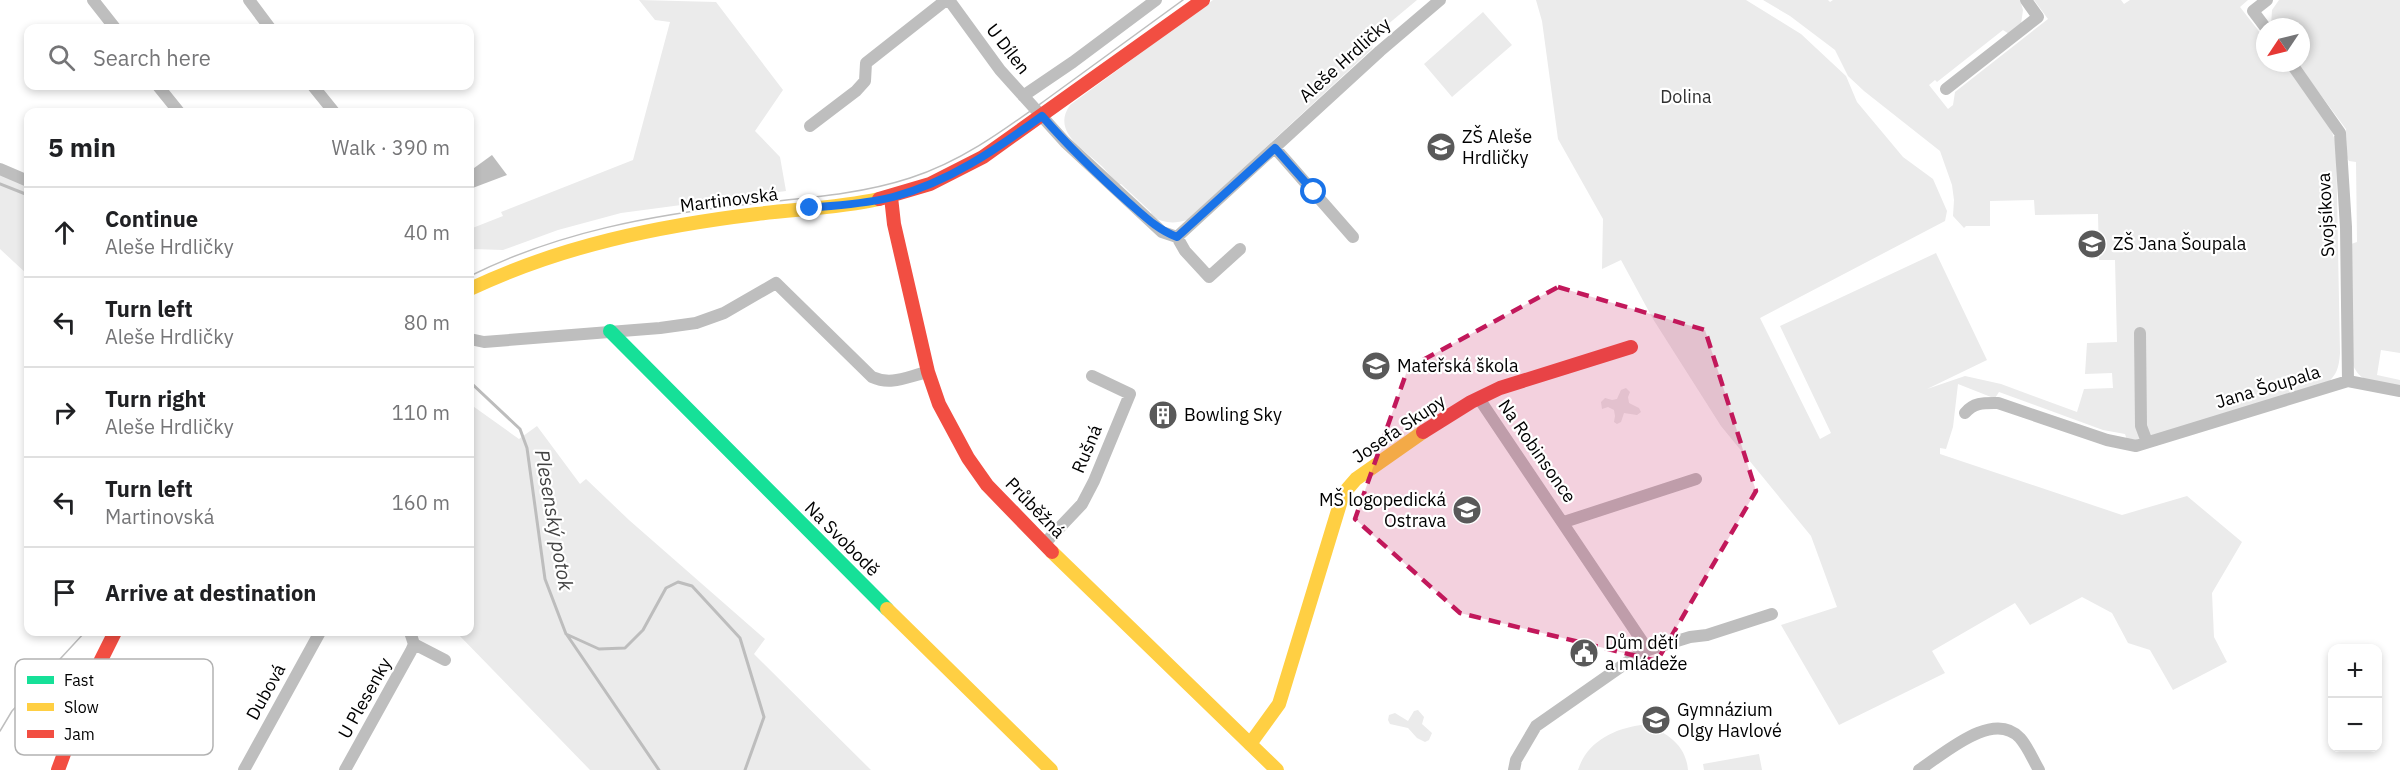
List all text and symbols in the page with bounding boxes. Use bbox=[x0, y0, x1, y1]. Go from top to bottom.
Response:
street label: Aleše Hrdličky bbox=[1294, 12, 1395, 107]
north arrow bbox=[2256, 18, 2310, 72]
street label: U Dílen bbox=[981, 19, 1035, 79]
search box bbox=[24, 24, 474, 90]
icon: search bbox=[45, 41, 78, 74]
text: Search here bbox=[93, 43, 211, 72]
park label: Dolina bbox=[1660, 85, 1712, 108]
place label: ZŠ Aleše Hrdličky bbox=[1462, 124, 1532, 169]
text: 5 min bbox=[48, 130, 116, 164]
school or university icon: ZŠ Aleše Hrdličky bbox=[1425, 131, 1457, 163]
text: Walk · 390 m bbox=[332, 134, 450, 161]
street label: Svojsíkova bbox=[2312, 172, 2339, 258]
route start bbox=[1300, 178, 1326, 204]
street label: Martinovská bbox=[679, 182, 780, 217]
route end bbox=[796, 194, 822, 220]
text: Continue bbox=[105, 204, 198, 233]
icon: ahead bbox=[48, 216, 81, 249]
text: 40 m bbox=[404, 219, 450, 246]
school or university icon: ZŠ Jana Šoupala bbox=[2076, 228, 2108, 260]
place label: ZŠ Jana Šoupala bbox=[2113, 231, 2247, 255]
text: Aleše Hrdličky bbox=[105, 233, 234, 260]
text: Turn left bbox=[105, 294, 193, 323]
icon: left bbox=[48, 306, 81, 339]
text: 80 m bbox=[404, 309, 450, 336]
text: Aleše Hrdličky bbox=[105, 323, 234, 350]
school or university icon: Mateřská škola bbox=[1360, 350, 1392, 382]
place label: Mateřská škola bbox=[1397, 354, 1519, 377]
street label: Jana Šoupala bbox=[2212, 359, 2323, 413]
text: Turn right bbox=[105, 384, 206, 413]
street label: Josefa Skupy bbox=[1348, 389, 1449, 468]
street label: Na Robinsonce bbox=[1493, 395, 1582, 507]
icon: right bbox=[48, 396, 81, 429]
text: 110 m bbox=[392, 399, 450, 426]
building icon: Bowling Sky bbox=[1147, 399, 1179, 431]
place label: Bowling Sky bbox=[1184, 403, 1282, 426]
text: Aleše Hrdličky bbox=[105, 413, 234, 440]
street label: Rušná bbox=[1066, 421, 1107, 476]
water label: Plesenský potok bbox=[529, 447, 580, 593]
street label: Průběžná bbox=[1001, 472, 1070, 543]
text: Turn left bbox=[105, 474, 193, 503]
icon: left bbox=[48, 486, 81, 519]
place label: MŠ logopedická Ostrava bbox=[1319, 487, 1446, 532]
text: 160 m bbox=[392, 489, 450, 516]
school or university icon: MŠ logopedická Ostrava bbox=[1451, 494, 1483, 526]
street label: Na Svobodě bbox=[800, 496, 885, 581]
text: Martinovská bbox=[105, 503, 214, 530]
icon: arrive bbox=[48, 576, 81, 609]
text: Arrive at destination bbox=[105, 578, 316, 607]
place label: Dům dětí a mládeže bbox=[1605, 631, 1687, 675]
public building icon: Dům dětí a mládeže bbox=[1568, 637, 1600, 669]
map controls bbox=[2328, 644, 2382, 752]
button: + bbox=[2328, 644, 2382, 698]
street label: U Plesenky bbox=[333, 653, 396, 742]
legend bbox=[15, 659, 213, 755]
street label: Dubová bbox=[241, 659, 291, 724]
text: Fast bbox=[64, 670, 94, 690]
text: Slow bbox=[64, 697, 99, 717]
place label: Gymnázium Olgy Havlové bbox=[1677, 698, 1782, 742]
button: − bbox=[2328, 698, 2382, 752]
school or university icon: Gymnázium Olgy Havlové bbox=[1640, 704, 1672, 736]
text: Jam bbox=[64, 724, 95, 744]

